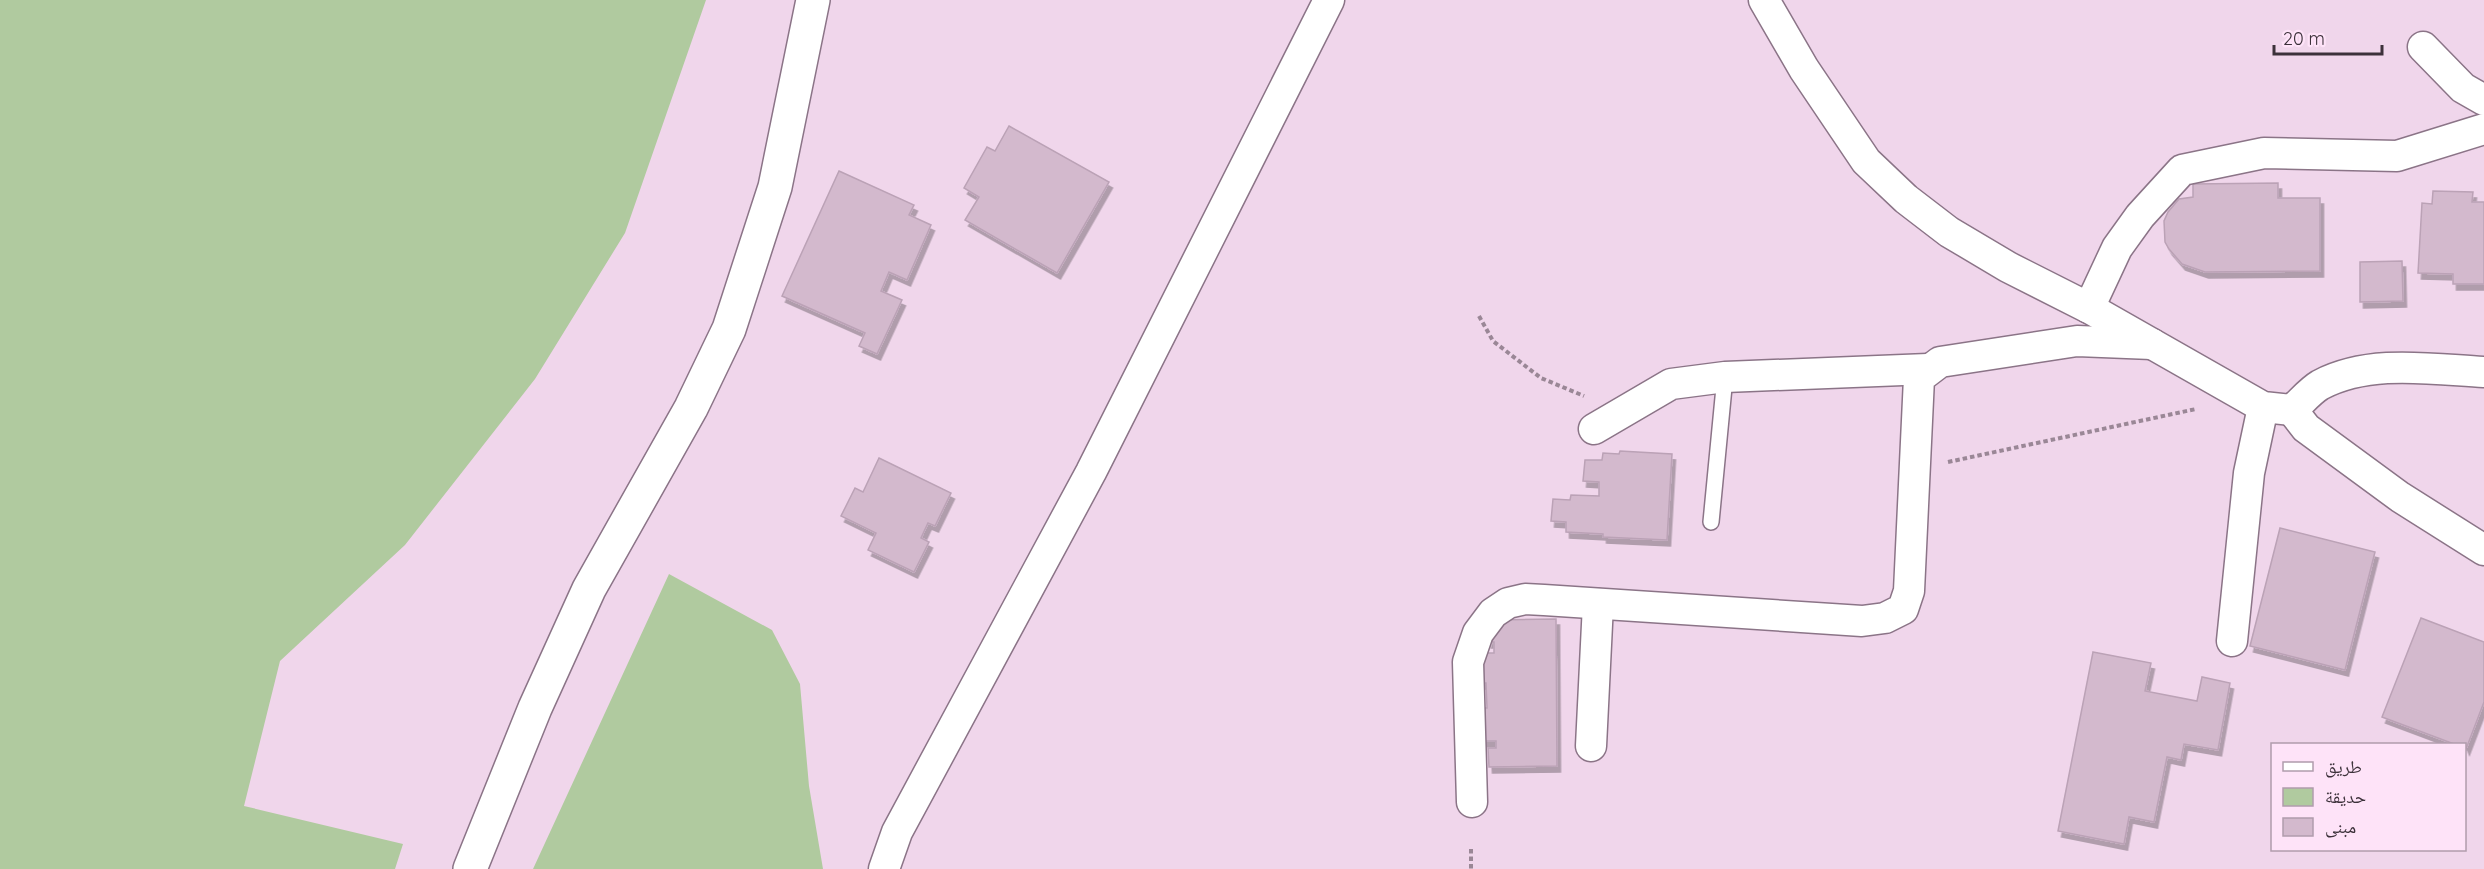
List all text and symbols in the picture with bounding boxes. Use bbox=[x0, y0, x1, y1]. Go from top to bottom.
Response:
scale bar bbox=[2274, 18, 2382, 56]
text: 20 m bbox=[2283, 27, 2325, 50]
legend bbox=[2271, 743, 2466, 851]
text: طريق bbox=[2325, 755, 2362, 778]
text: حديقة bbox=[2325, 785, 2366, 808]
text: مبنى bbox=[2325, 815, 2356, 838]

